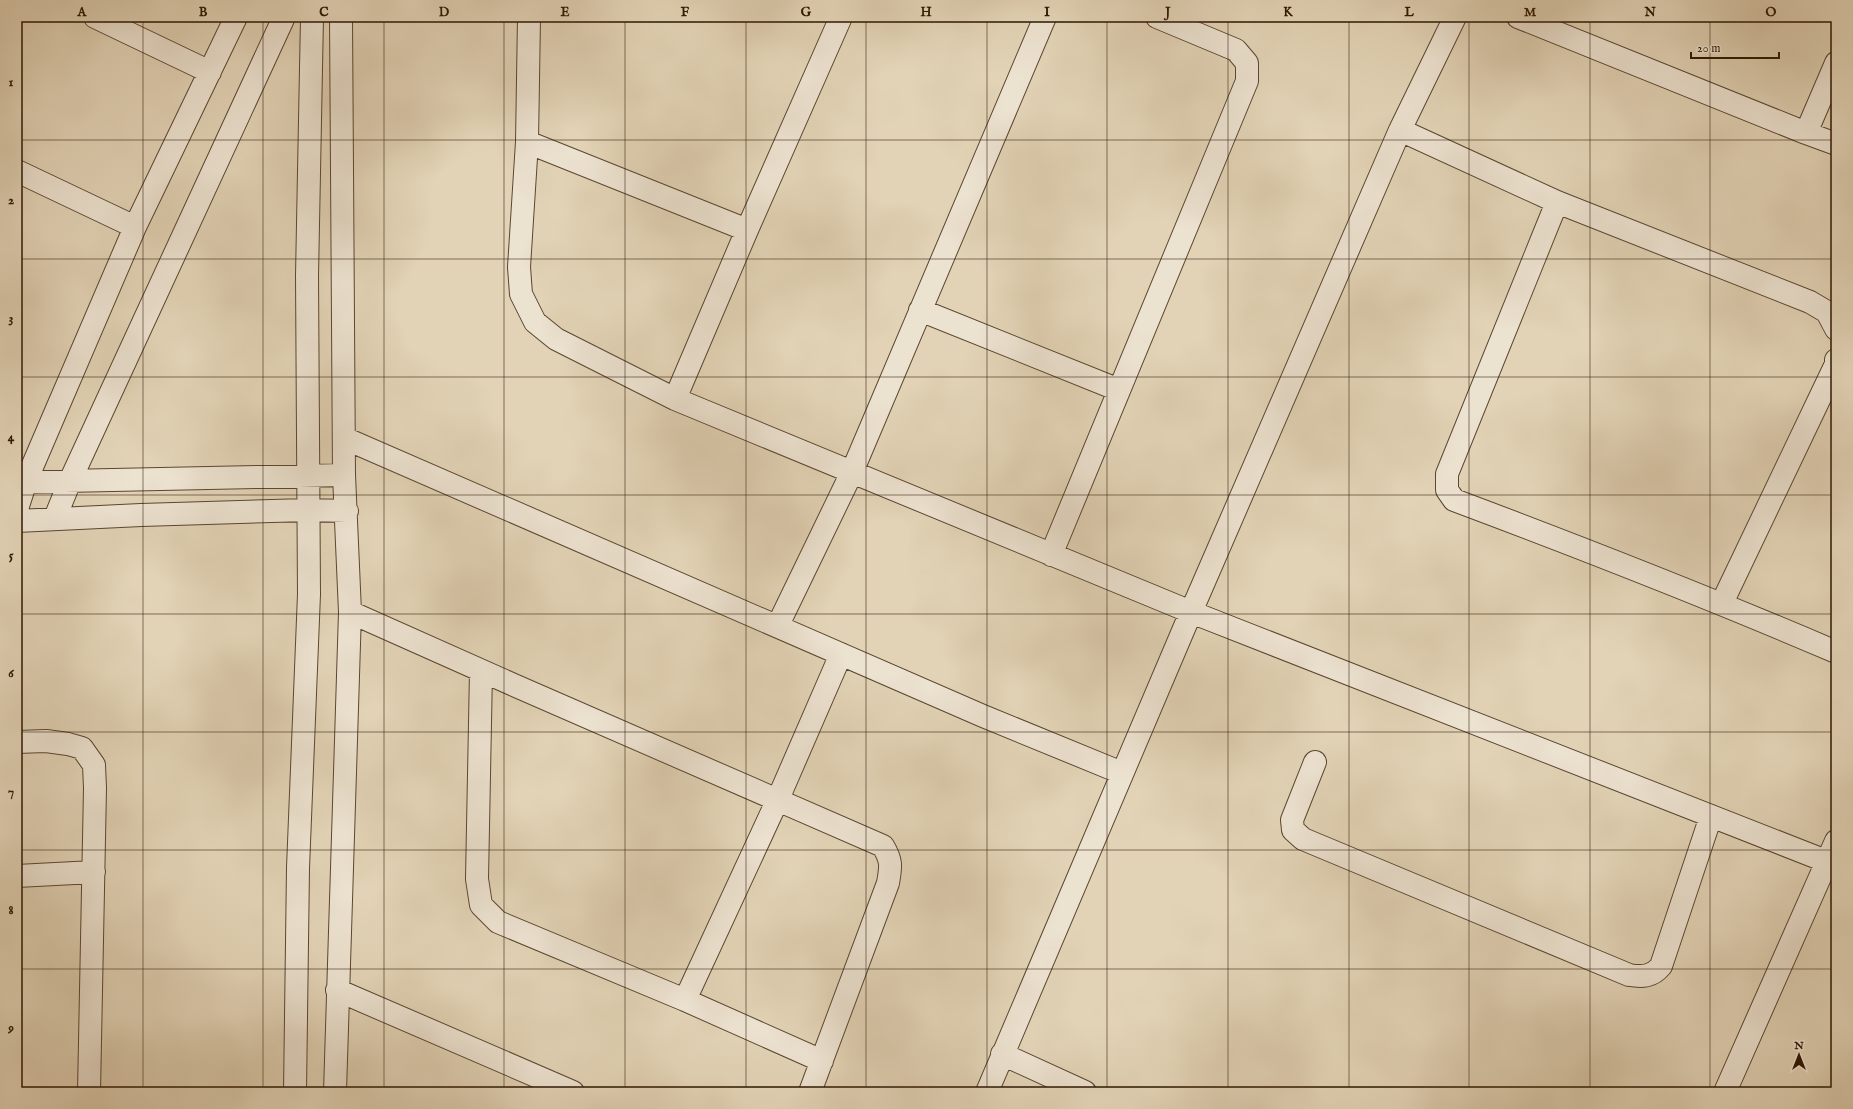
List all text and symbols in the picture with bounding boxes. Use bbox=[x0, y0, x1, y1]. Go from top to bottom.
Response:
text: A bbox=[77, 4, 88, 21]
text: B bbox=[199, 4, 208, 21]
text: C bbox=[319, 4, 329, 21]
text: D bbox=[439, 4, 450, 21]
text: E bbox=[560, 4, 570, 21]
text: F bbox=[681, 4, 690, 21]
text: G bbox=[801, 4, 812, 21]
text: H bbox=[920, 4, 932, 21]
text: I bbox=[1044, 4, 1050, 21]
text: J bbox=[1163, 4, 1171, 21]
text: K bbox=[1283, 4, 1293, 21]
text: L bbox=[1403, 4, 1414, 21]
text: M bbox=[1524, 4, 1537, 21]
text: N bbox=[1643, 4, 1656, 21]
text: O bbox=[1766, 4, 1777, 21]
scale bar bbox=[1691, 34, 1779, 60]
text: 20 m bbox=[1697, 41, 1720, 56]
text: 1 bbox=[9, 74, 14, 91]
text: 2 bbox=[8, 192, 14, 209]
text: 3 bbox=[9, 310, 14, 327]
text: 4 bbox=[8, 429, 15, 446]
text: 5 bbox=[9, 547, 14, 564]
text: 6 bbox=[8, 665, 14, 682]
text: 7 bbox=[8, 784, 14, 801]
text: 8 bbox=[8, 902, 14, 919]
text: 9 bbox=[7, 1020, 14, 1037]
north arrow bbox=[1779, 1035, 1819, 1075]
text: N bbox=[1793, 1039, 1804, 1053]

